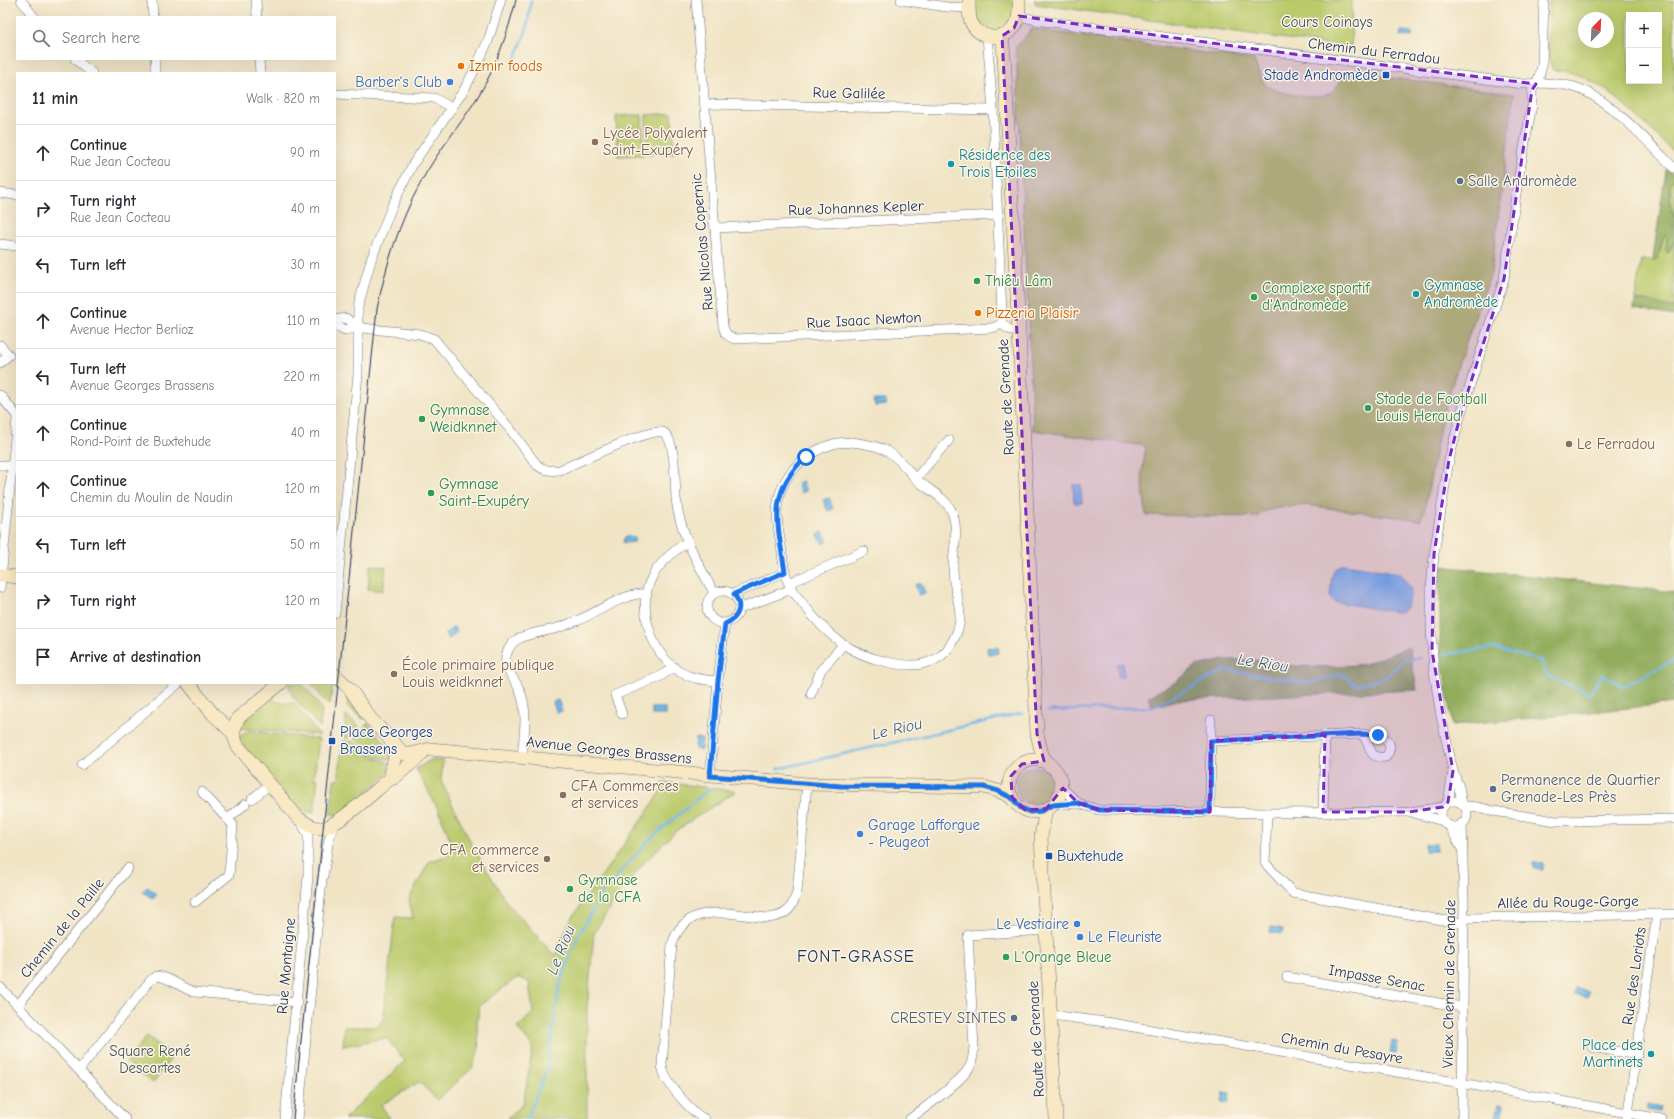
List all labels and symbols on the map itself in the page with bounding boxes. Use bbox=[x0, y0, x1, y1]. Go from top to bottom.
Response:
north arrow bbox=[1578, 12, 1614, 48]
park label: Cours Coinays bbox=[1281, 13, 1373, 31]
street label: Chemin du Ferradou bbox=[1307, 34, 1441, 68]
place label: Izmir foods bbox=[469, 57, 542, 75]
marker: Izmir foods bbox=[456, 61, 466, 71]
place label: Stade Andromède bbox=[1264, 66, 1378, 84]
marker: Stade Andromède bbox=[1381, 70, 1391, 80]
place label: Barber's Club bbox=[355, 73, 442, 91]
marker: Barber's Club bbox=[445, 77, 455, 87]
street label: Rue Galilée bbox=[813, 83, 886, 103]
place label: Lycée Polyvalent Saint-Exupéry bbox=[603, 124, 708, 159]
marker: Lycée Polyvalent Saint-Exupéry bbox=[590, 137, 600, 147]
place label: Résidence des Trois Etoiles bbox=[959, 146, 1050, 181]
marker: Résidence des Trois Etoiles bbox=[946, 159, 956, 169]
place label: Salle Andromède bbox=[1468, 172, 1578, 190]
street label: Rue Nicolas Copernic bbox=[687, 173, 717, 311]
marker: Salle Andromède bbox=[1455, 176, 1465, 186]
street label: Rue Johannes Kepler bbox=[788, 197, 924, 219]
place label: Thiêu Lâm bbox=[985, 272, 1052, 290]
marker: Thiêu Lâm bbox=[972, 276, 982, 286]
place label: Gymnase Andromède bbox=[1424, 276, 1498, 311]
place label: Complexe sportif d'Andromède bbox=[1262, 279, 1370, 314]
marker: Gymnase Andromède bbox=[1411, 289, 1421, 299]
marker: Complexe sportif d'Andromède bbox=[1249, 292, 1259, 302]
place label: Pizzeria Plaisir bbox=[986, 304, 1079, 322]
street label: Rue Isaac Newton bbox=[806, 308, 922, 332]
marker: Pizzeria Plaisir bbox=[973, 308, 983, 318]
street label: Route de Grenade bbox=[994, 338, 1018, 456]
place label: Stade de Football Louis Heraud bbox=[1376, 390, 1487, 425]
place label: Gymnase Weidknnet bbox=[430, 401, 497, 436]
marker: Stade de Football Louis Heraud bbox=[1363, 403, 1373, 413]
marker: Gymnase Weidknnet bbox=[417, 414, 427, 424]
place label: Le Ferradou bbox=[1577, 435, 1655, 453]
marker: Le Ferradou bbox=[1564, 439, 1574, 449]
route start bbox=[797, 448, 815, 466]
place label: Gymnase Saint-Exupéry bbox=[439, 475, 529, 510]
marker: Gymnase Saint-Exupéry bbox=[426, 488, 436, 498]
water label: Le Riou bbox=[1236, 650, 1290, 676]
place label: École primaire publique Louis weidknnet bbox=[402, 655, 555, 691]
marker: École primaire publique Louis weidknnet bbox=[389, 669, 399, 679]
water label: Le Riou bbox=[870, 714, 924, 744]
place label: Place Georges Brassens bbox=[340, 723, 433, 758]
route end bbox=[1369, 726, 1387, 744]
street label: Avenue Georges Brassens bbox=[525, 732, 693, 768]
marker: Place Georges Brassens bbox=[327, 736, 337, 746]
place label: Permanence de Quartier Grenade-Les Près bbox=[1501, 771, 1660, 806]
place label: CFA Commerces et services bbox=[571, 777, 678, 812]
marker: Permanence de Quartier Grenade-Les Près bbox=[1488, 784, 1498, 794]
marker: CFA Commerces et services bbox=[558, 790, 568, 800]
place label: Garage Lafforgue - Peugeot bbox=[868, 816, 981, 851]
marker: Garage Lafforgue - Peugeot bbox=[855, 829, 865, 839]
place label: CFA commerce et services bbox=[440, 841, 539, 876]
place label: Buxtehude bbox=[1057, 847, 1124, 865]
marker: Buxtehude bbox=[1044, 851, 1054, 861]
marker: CFA commerce et services bbox=[542, 854, 552, 864]
place label: Gymnase de la CFA bbox=[578, 871, 641, 906]
street label: Chemin de la Paille bbox=[16, 874, 108, 982]
marker: Gymnase de la CFA bbox=[565, 884, 575, 894]
street label: Allée du Rouge-Gorge bbox=[1497, 892, 1639, 912]
street label: Vieux Chemin de Grenade bbox=[1439, 899, 1459, 1068]
place label: Le Vestiaire bbox=[996, 915, 1069, 933]
street label: Rue Montaigne bbox=[273, 917, 299, 1015]
marker: Le Vestiaire bbox=[1072, 919, 1082, 929]
water label: Le Riou bbox=[543, 923, 579, 977]
street label: Rue des Loriots bbox=[1618, 926, 1650, 1026]
place label: Le Fleuriste bbox=[1088, 928, 1162, 946]
marker: Le Fleuriste bbox=[1075, 932, 1085, 942]
district label: FONT-GRASSE bbox=[797, 947, 915, 966]
place label: L'Orange Bleue bbox=[1014, 948, 1112, 966]
marker: L'Orange Bleue bbox=[1001, 952, 1011, 962]
street label: Impasse Senac bbox=[1327, 961, 1427, 995]
street label: Route de Grenade bbox=[1024, 980, 1048, 1098]
place label: CRESTEY SINTES bbox=[891, 1009, 1006, 1027]
marker: CRESTEY SINTES bbox=[1009, 1013, 1019, 1023]
street label: Chemin du Pesayre bbox=[1280, 1028, 1405, 1068]
place label: Place des Martinets bbox=[1582, 1036, 1643, 1071]
park label: Square René Descartes bbox=[109, 1042, 191, 1077]
marker: Place des Martinets bbox=[1646, 1049, 1656, 1059]

